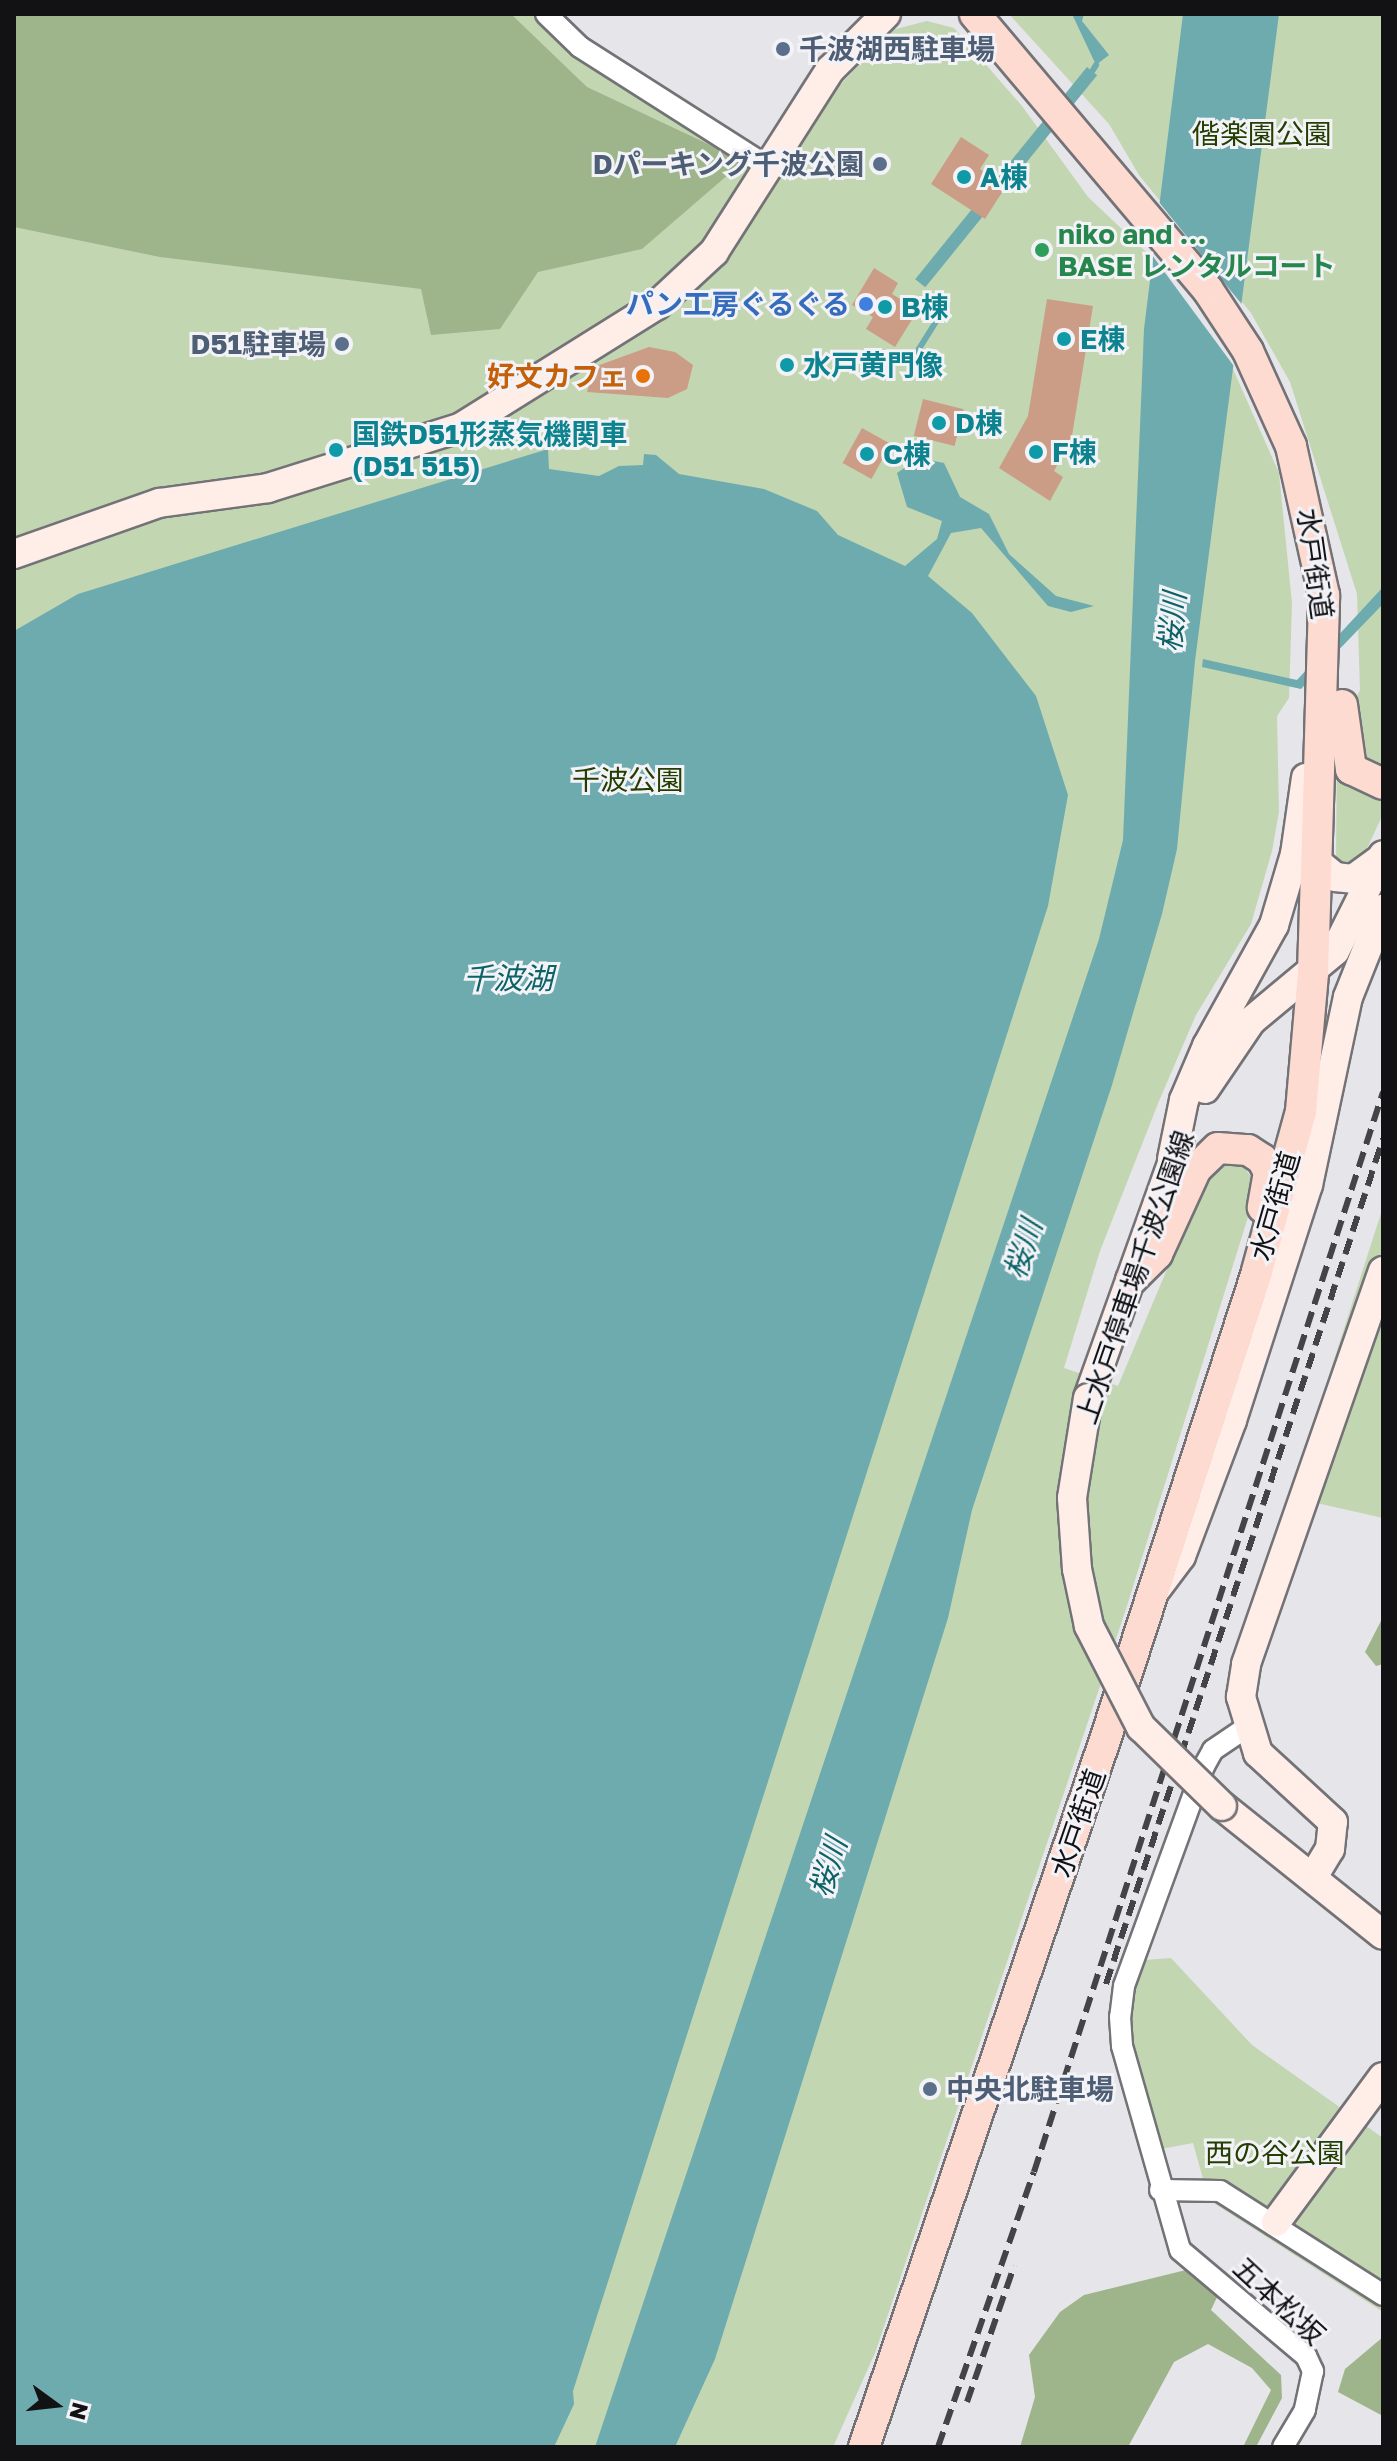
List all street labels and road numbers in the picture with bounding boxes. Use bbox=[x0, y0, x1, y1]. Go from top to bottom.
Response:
street label: 水戸街道 bbox=[1291, 506, 1339, 622]
street label: 上水戸停車場千波公園線 bbox=[1069, 1126, 1201, 1428]
street label: 水戸街道 bbox=[1243, 1148, 1307, 1264]
street label: 水戸街道 bbox=[1044, 1765, 1112, 1881]
street label: 五本松坂 bbox=[1227, 2251, 1331, 2351]

